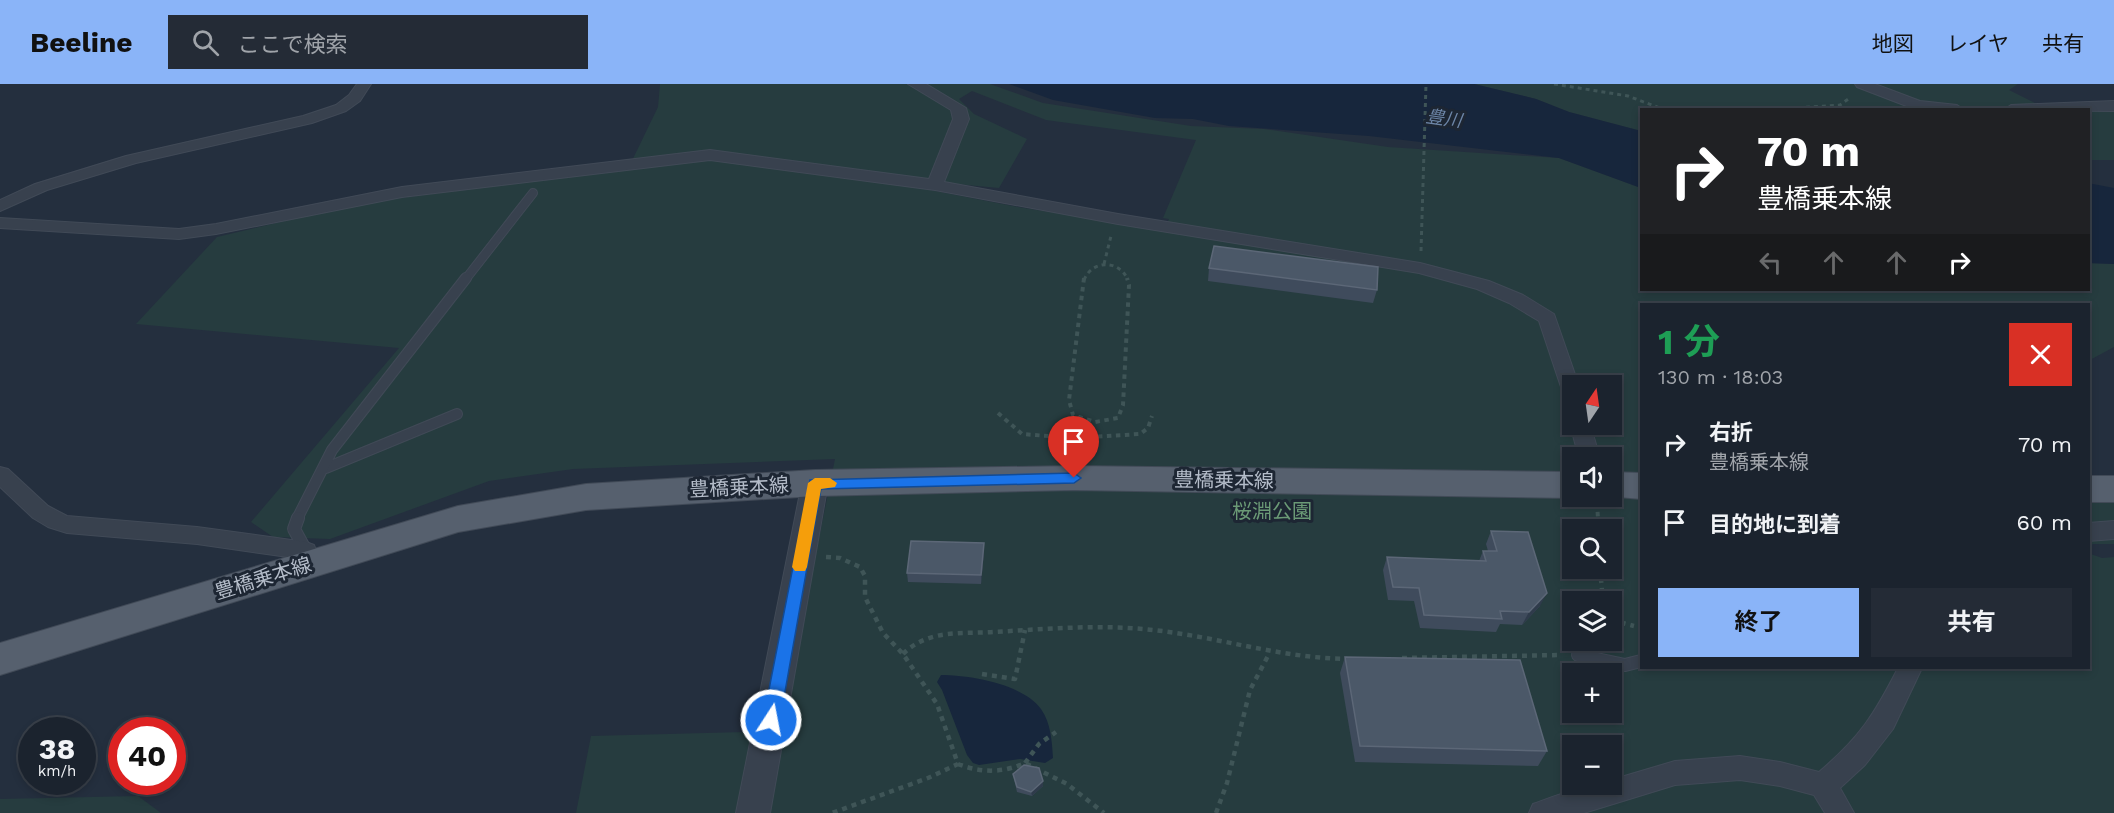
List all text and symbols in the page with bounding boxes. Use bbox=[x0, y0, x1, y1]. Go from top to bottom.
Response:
search box bbox=[168, 15, 588, 69]
text: Beeline bbox=[30, 26, 132, 59]
icon: search bbox=[189, 26, 222, 59]
text: 地図 bbox=[1872, 31, 1914, 56]
text: レイヤ bbox=[1947, 31, 2009, 56]
text: 共有 bbox=[2042, 31, 2084, 56]
text: ここで検索 bbox=[237, 32, 347, 57]
water label: 豊川 bbox=[1425, 105, 1465, 131]
text: 70 m bbox=[1757, 127, 1860, 176]
icon: right bbox=[1658, 132, 1736, 210]
text: 豊橋乗本線 bbox=[1757, 183, 1892, 215]
icon: left bbox=[1754, 246, 1787, 279]
icon: ahead bbox=[1817, 246, 1850, 279]
icon: ahead bbox=[1880, 246, 1913, 279]
icon: right bbox=[1943, 246, 1976, 279]
text: 1 分 bbox=[1658, 321, 1720, 363]
button: close bbox=[2009, 323, 2072, 386]
text: 130 m · 18:03 bbox=[1658, 365, 1783, 389]
north arrow bbox=[1562, 375, 1622, 435]
map controls bbox=[1562, 375, 1622, 795]
pin bbox=[1048, 416, 1099, 478]
text: 右折 bbox=[1709, 420, 1753, 445]
icon: arrive bbox=[1057, 425, 1090, 458]
icon: right bbox=[1658, 428, 1691, 461]
text: 70 m bbox=[2018, 432, 2072, 457]
button: sound bbox=[1562, 447, 1622, 507]
text: 豊橋乗本線 bbox=[1709, 450, 1809, 474]
street label: 豊橋乗本線 bbox=[1174, 467, 1274, 493]
street label: 豊橋乗本線 bbox=[688, 472, 790, 502]
park label: 桜淵公園 bbox=[1232, 499, 1312, 523]
icon: arrive bbox=[1658, 506, 1691, 539]
text: 60 m bbox=[2016, 510, 2072, 535]
text: 目的地に到着 bbox=[1709, 512, 1841, 537]
button: search bbox=[1562, 519, 1622, 579]
street label: 豊橋乗本線 bbox=[212, 552, 314, 604]
button: 終了 bbox=[1658, 588, 1859, 657]
button: 共有 bbox=[1871, 588, 2072, 657]
button: layers bbox=[1562, 591, 1622, 651]
button: + bbox=[1562, 663, 1622, 723]
position arrow bbox=[739, 688, 803, 752]
speed limit sign: 40 bbox=[108, 717, 186, 795]
text: 38 bbox=[39, 731, 75, 766]
button: − bbox=[1562, 735, 1622, 795]
text: km/h bbox=[38, 762, 76, 780]

